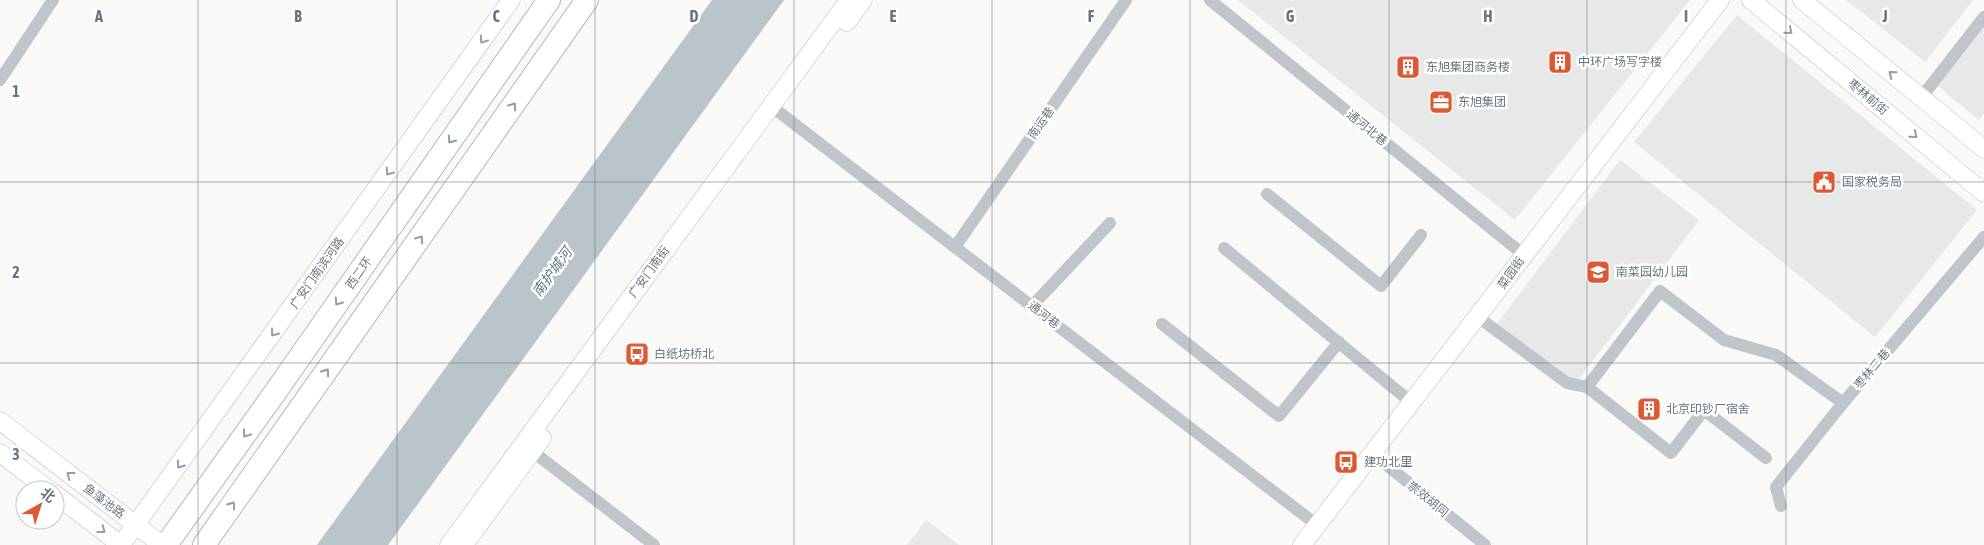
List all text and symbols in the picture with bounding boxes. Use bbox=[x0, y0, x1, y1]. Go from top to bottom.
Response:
text: A bbox=[94, 7, 103, 25]
text: B bbox=[294, 7, 302, 25]
text: C bbox=[492, 7, 500, 25]
text: D bbox=[690, 7, 699, 25]
text: E bbox=[890, 7, 897, 25]
text: F bbox=[1088, 7, 1095, 25]
text: G bbox=[1286, 7, 1295, 25]
text: H bbox=[1483, 7, 1493, 25]
text: I bbox=[1684, 7, 1688, 25]
text: J bbox=[1881, 7, 1888, 25]
one-way arrow bbox=[1783, 26, 1792, 34]
one-way arrow bbox=[480, 34, 489, 44]
building icon: 中环广场写字楼 bbox=[1547, 49, 1573, 75]
building icon: 东旭集团商务楼 bbox=[1395, 54, 1421, 80]
place label: 中环广场写字楼 bbox=[1578, 55, 1662, 69]
place label: 东旭集团商务楼 bbox=[1426, 60, 1510, 74]
one-way arrow bbox=[1889, 71, 1898, 79]
street label: 枣林前街 bbox=[1845, 76, 1891, 118]
text: 1 bbox=[12, 82, 20, 100]
office icon: 东旭集团 bbox=[1428, 89, 1454, 115]
place label: 东旭集团 bbox=[1458, 95, 1506, 109]
one-way arrow bbox=[507, 102, 516, 112]
street label: 南运巷 bbox=[1025, 104, 1057, 142]
street label: 通河北巷 bbox=[1344, 107, 1390, 149]
one-way arrow bbox=[1908, 129, 1917, 138]
one-way arrow bbox=[448, 135, 457, 144]
one-way arrow bbox=[386, 166, 395, 176]
public building icon: 国家税务局 bbox=[1811, 169, 1837, 195]
place label: 国家税务局 bbox=[1842, 175, 1902, 189]
street label: 广安门南滨河路 bbox=[287, 235, 347, 311]
one-way arrow bbox=[414, 235, 423, 245]
water label: 南护城河 bbox=[529, 242, 577, 299]
street label: 广安门南街 bbox=[626, 244, 672, 300]
street label: 西二环 bbox=[343, 254, 375, 292]
street label: 菜园街 bbox=[1495, 254, 1527, 292]
school or university icon: 南菜园幼儿园 bbox=[1585, 259, 1611, 285]
text: 2 bbox=[12, 263, 20, 281]
place label: 南菜园幼儿园 bbox=[1616, 265, 1688, 279]
one-way arrow bbox=[335, 297, 344, 306]
street label: 通河巷 bbox=[1026, 298, 1062, 332]
one-way arrow bbox=[271, 327, 280, 337]
bus stop icon: 白纸坊桥北 bbox=[624, 341, 650, 367]
street label: 枣林二巷 bbox=[1851, 346, 1893, 392]
place label: 白纸坊桥北 bbox=[654, 347, 714, 361]
one-way arrow bbox=[320, 368, 329, 378]
building icon: 北京印钞厂宿舍 bbox=[1636, 396, 1662, 422]
place label: 北京印钞厂宿舍 bbox=[1666, 402, 1750, 416]
one-way arrow bbox=[243, 428, 252, 438]
text: 3 bbox=[12, 445, 20, 463]
bus stop icon: 建功北里 bbox=[1333, 449, 1359, 475]
place label: 建功北里 bbox=[1364, 455, 1412, 469]
one-way arrow bbox=[177, 459, 185, 468]
one-way arrow bbox=[67, 472, 76, 480]
street label: 崇效胡同 bbox=[1405, 478, 1451, 520]
north arrow bbox=[15, 480, 65, 530]
street label: 鱼藻池路 bbox=[81, 481, 127, 521]
text: 北 bbox=[38, 484, 59, 506]
one-way arrow bbox=[226, 501, 235, 511]
one-way arrow bbox=[96, 525, 105, 533]

